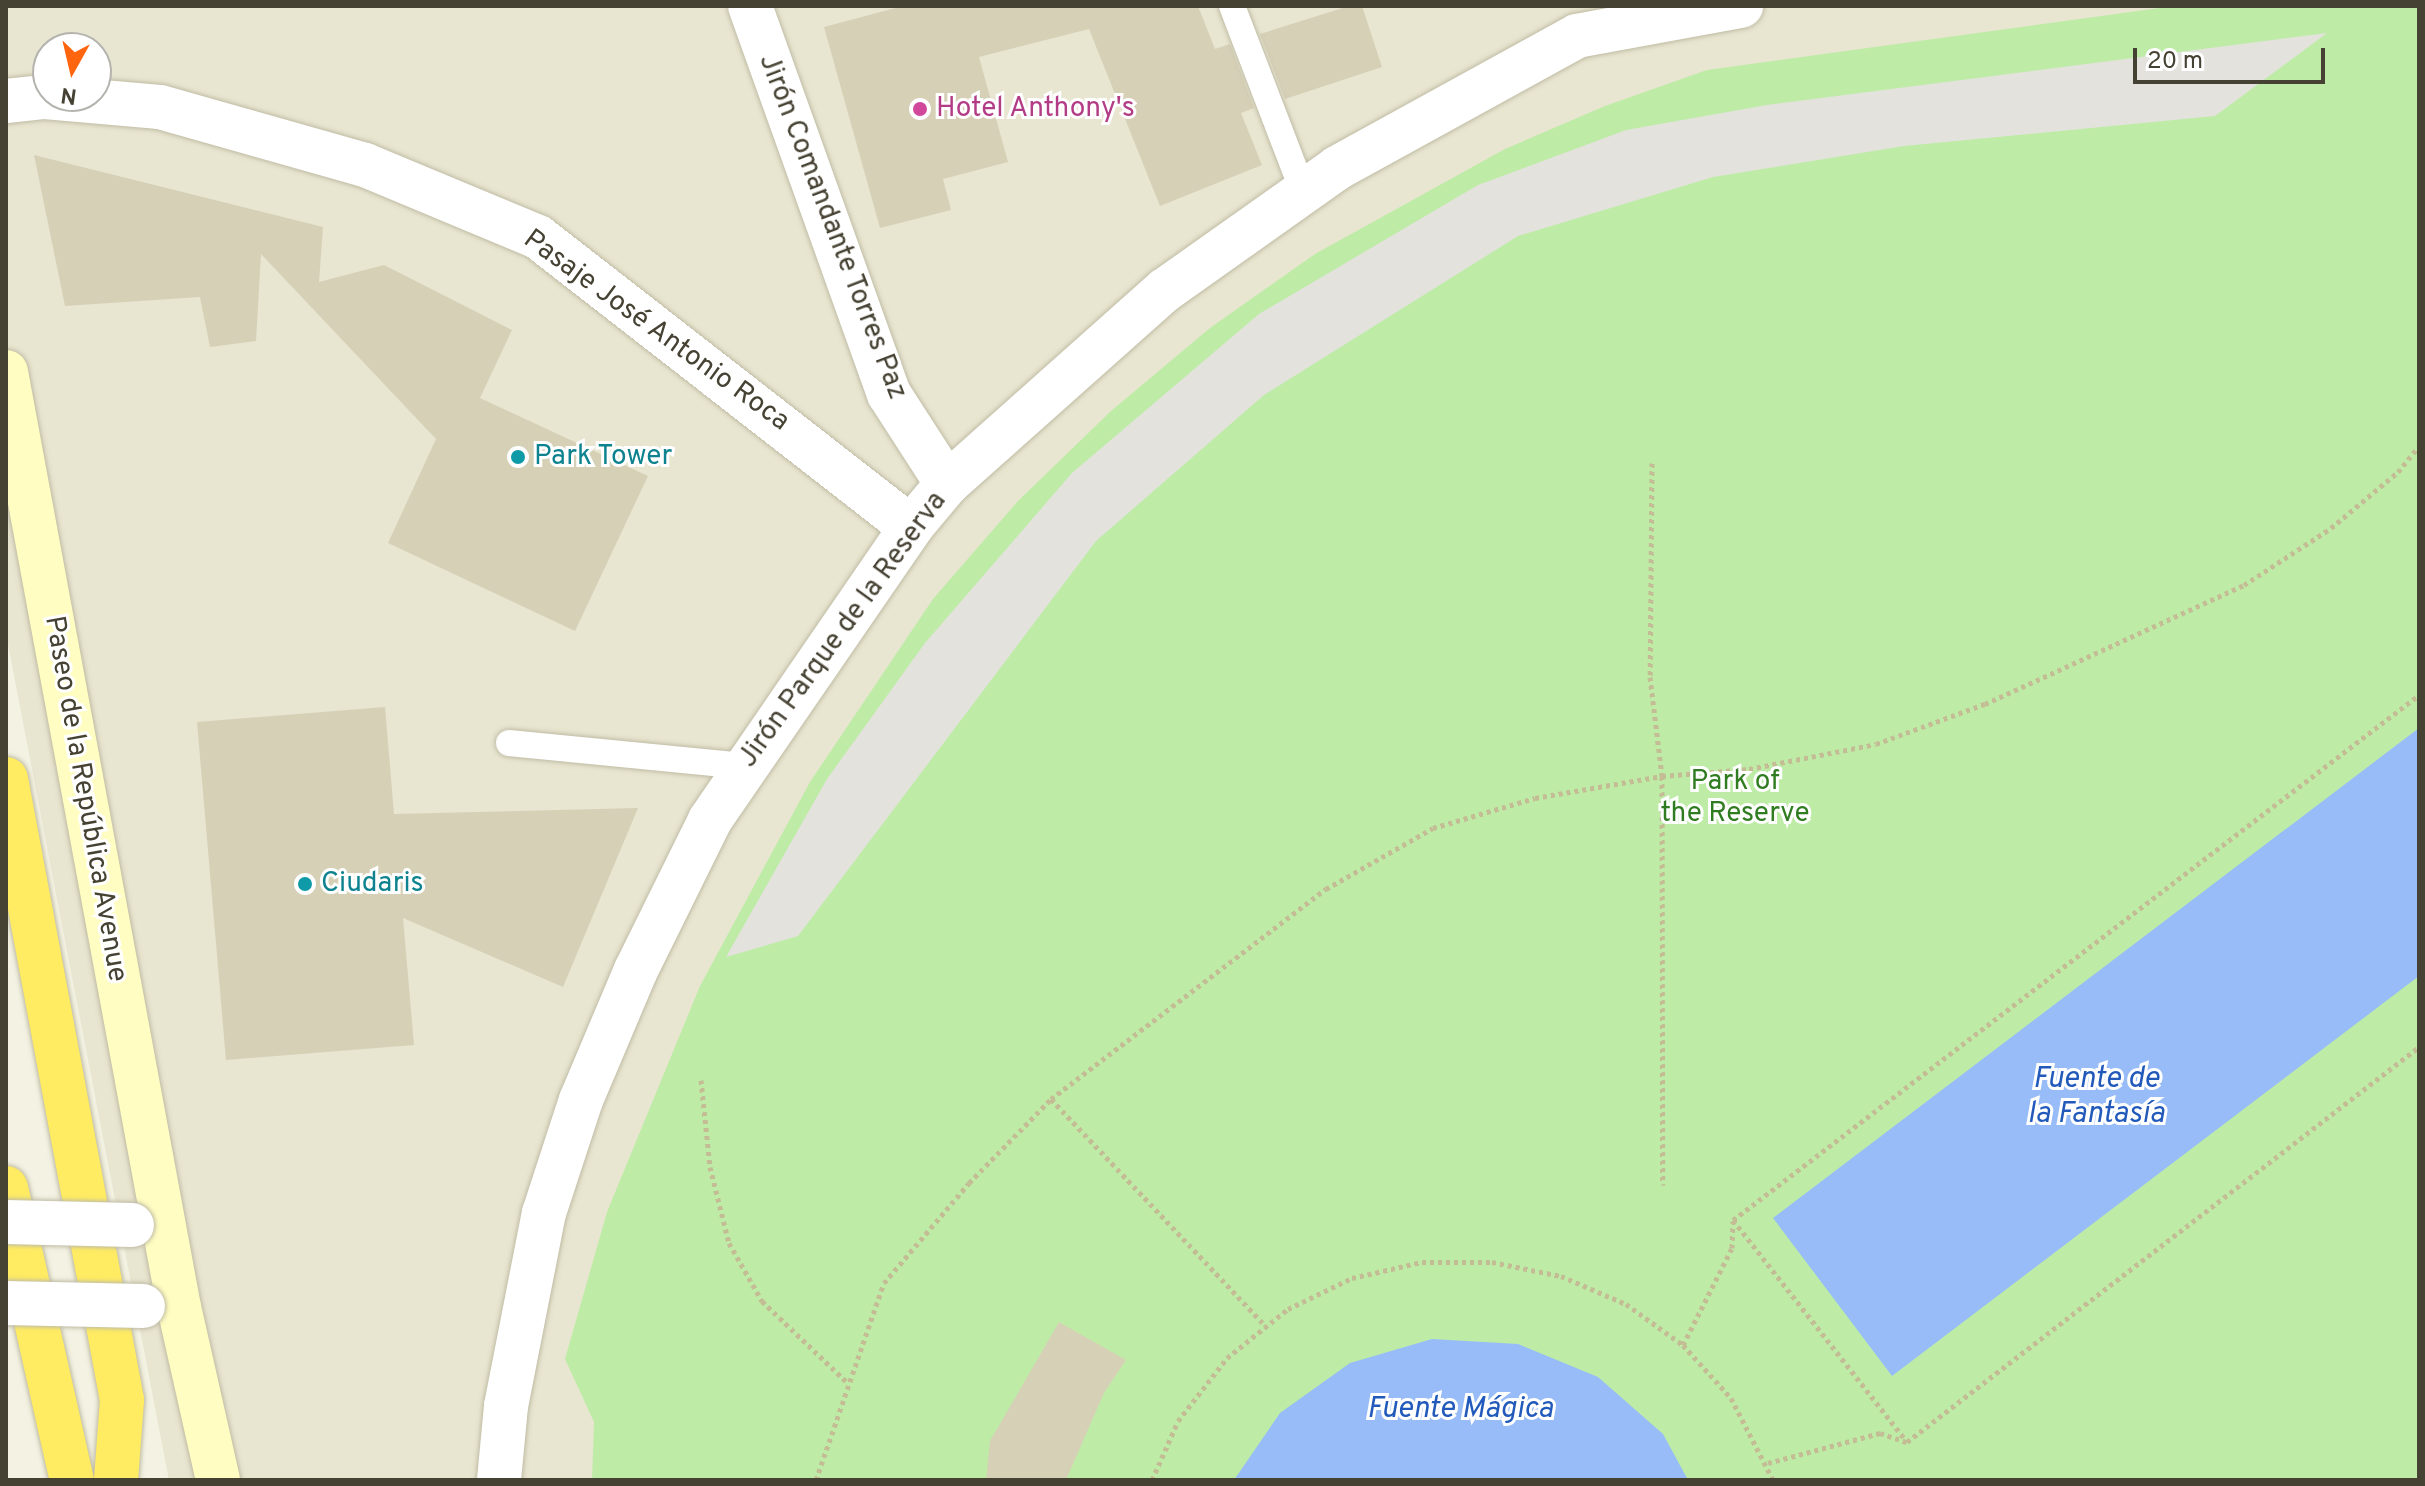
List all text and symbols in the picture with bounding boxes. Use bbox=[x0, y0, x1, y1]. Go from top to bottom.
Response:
north arrow bbox=[32, 32, 112, 112]
scale bar bbox=[2137, 32, 2329, 82]
text: 20 m bbox=[2147, 47, 2203, 77]
street label: Jirón Comandante Torres Paz bbox=[750, 49, 914, 405]
text: N bbox=[59, 80, 79, 109]
place label: Hotel Anthony's bbox=[936, 92, 1136, 126]
marker: Hotel Anthony's bbox=[911, 100, 929, 118]
street label: Pasaje José Antonio Roca bbox=[516, 223, 796, 439]
place label: Park Tower bbox=[534, 440, 673, 474]
marker: Park Tower bbox=[509, 448, 527, 466]
street label: Jirón Parque de la Reserva bbox=[732, 486, 954, 774]
street label: Paseo de la República Avenue bbox=[36, 613, 134, 985]
park label: Park of the Reserve bbox=[1660, 765, 1810, 831]
place label: Ciudaris bbox=[321, 867, 424, 901]
marker: Ciudaris bbox=[296, 875, 314, 893]
water label: Fuente de la Fantasía bbox=[2027, 1062, 2165, 1132]
water label: Fuente Mágica bbox=[1367, 1392, 1553, 1428]

